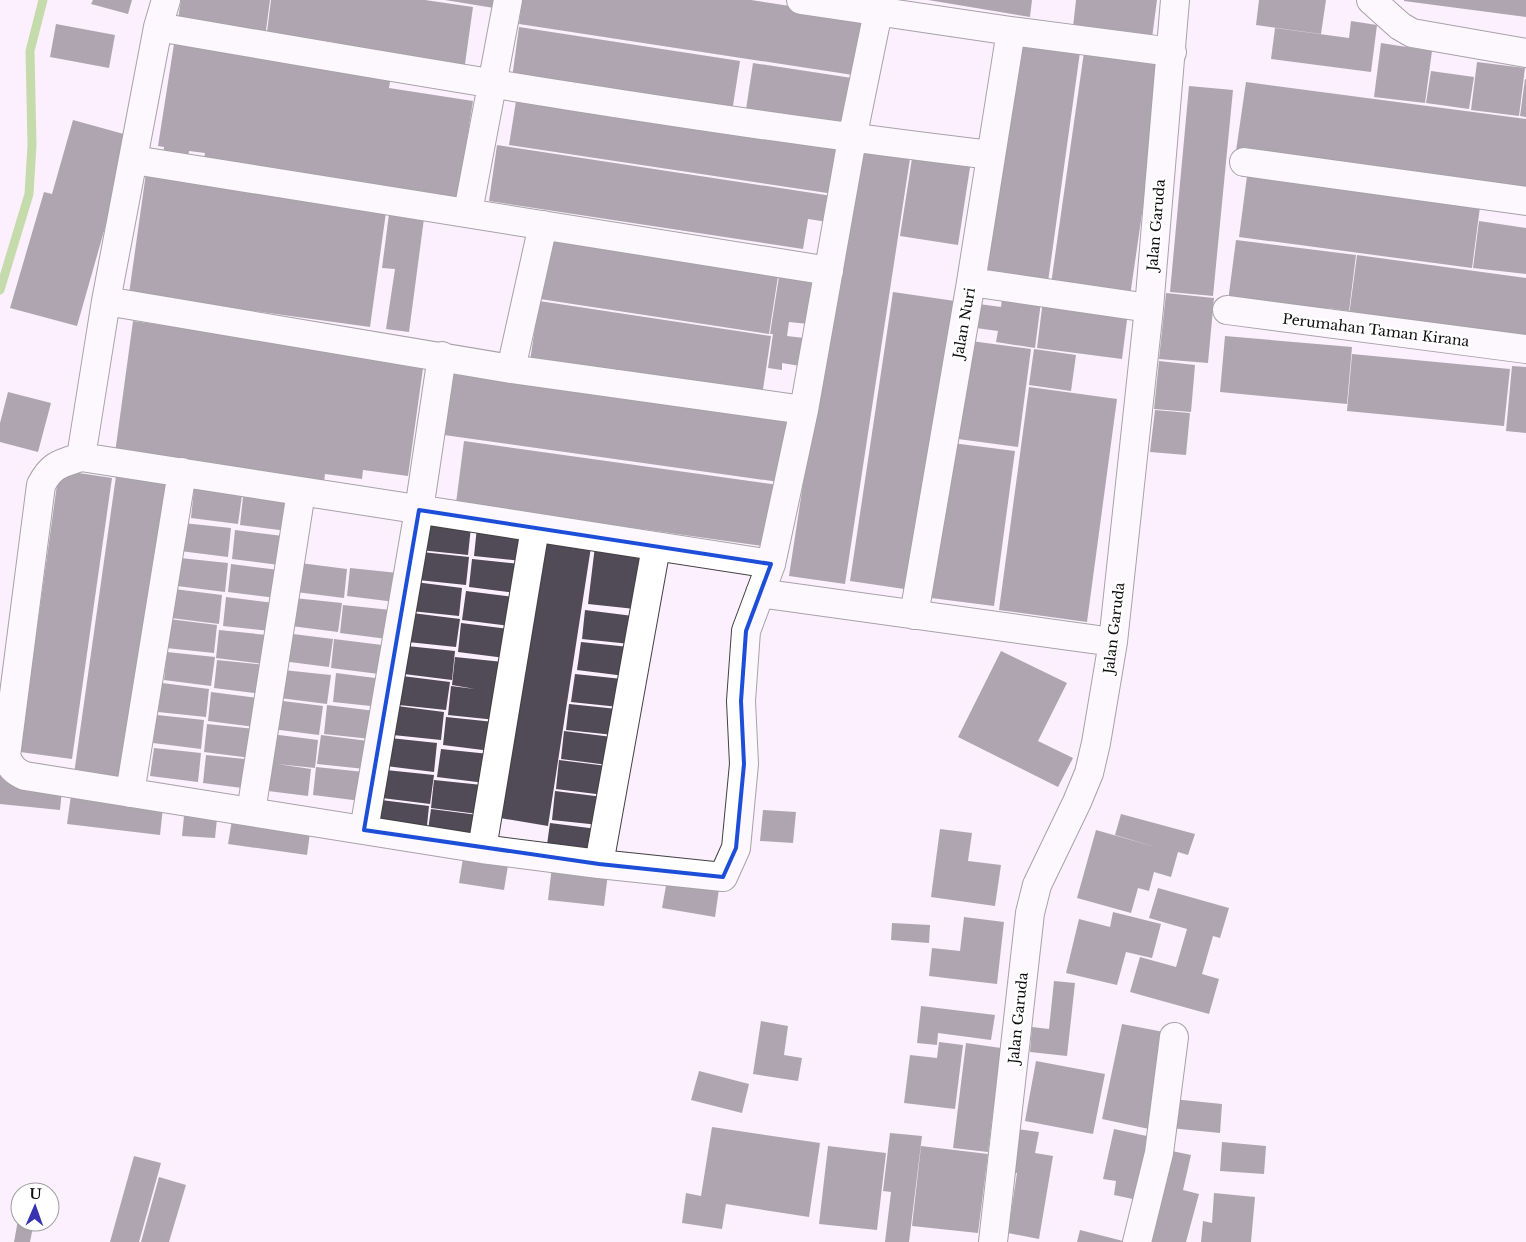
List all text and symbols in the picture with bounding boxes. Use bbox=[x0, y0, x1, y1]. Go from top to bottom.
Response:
street label: Jalan Garuda bbox=[1143, 178, 1169, 274]
street label: Jalan Nuri bbox=[949, 286, 979, 362]
street label: Perumahan Taman Kirana bbox=[1282, 310, 1471, 350]
street label: Jalan Garuda bbox=[1099, 581, 1129, 677]
street label: Jalan Garuda bbox=[1004, 971, 1032, 1067]
north arrow bbox=[10, 1182, 60, 1232]
text: U bbox=[29, 1185, 43, 1203]

